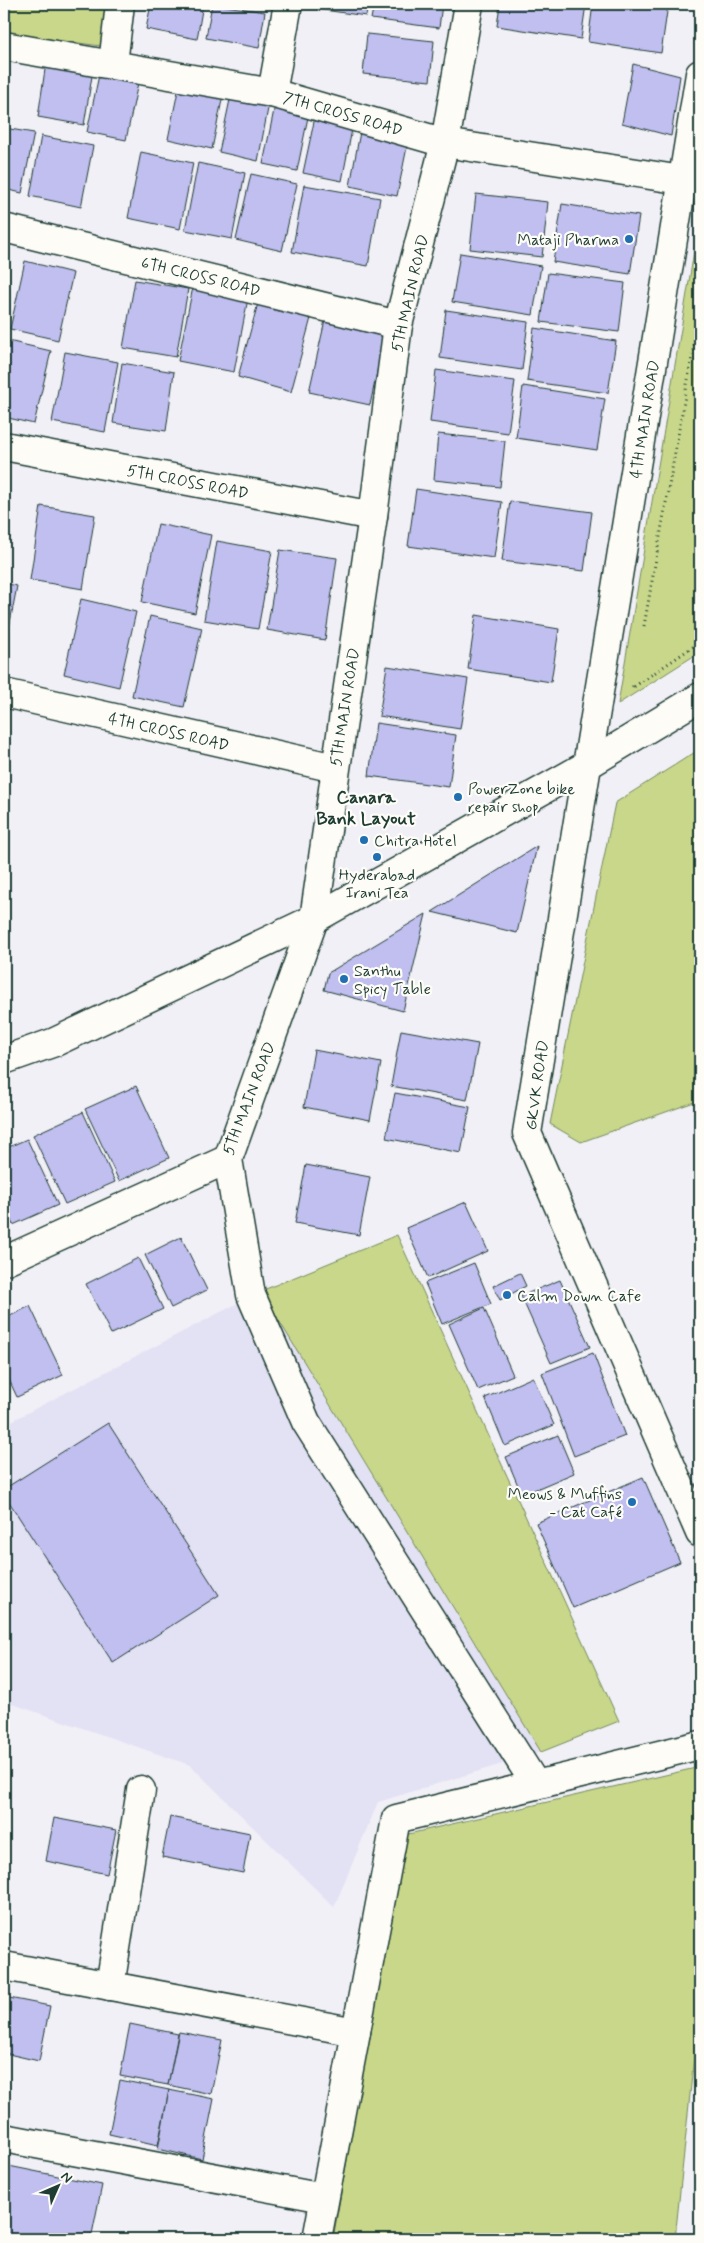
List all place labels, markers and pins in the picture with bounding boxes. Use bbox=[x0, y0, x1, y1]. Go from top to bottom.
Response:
place label: Mataji Pharma bbox=[517, 230, 619, 251]
marker: Mataji Pharma bbox=[623, 233, 635, 245]
place label: PowerZone bike repair shop bbox=[468, 779, 575, 818]
marker: PowerZone bike repair shop bbox=[452, 791, 464, 803]
place label: Chitra Hotel bbox=[374, 831, 457, 852]
marker: Chitra Hotel bbox=[358, 834, 370, 846]
marker: Hyderabad Irani Tea bbox=[371, 851, 383, 863]
place label: Hyderabad Irani Tea bbox=[339, 865, 415, 904]
place label: Santhu Spicy Table bbox=[354, 961, 431, 1000]
marker: Santhu Spicy Table bbox=[338, 973, 350, 985]
place label: Calm Down Cafe bbox=[517, 1286, 641, 1307]
marker: Calm Down Cafe bbox=[501, 1289, 513, 1301]
place label: Meows & Muffins - Cat Café bbox=[508, 1484, 622, 1523]
marker: Meows & Muffins - Cat Café bbox=[626, 1496, 638, 1508]

